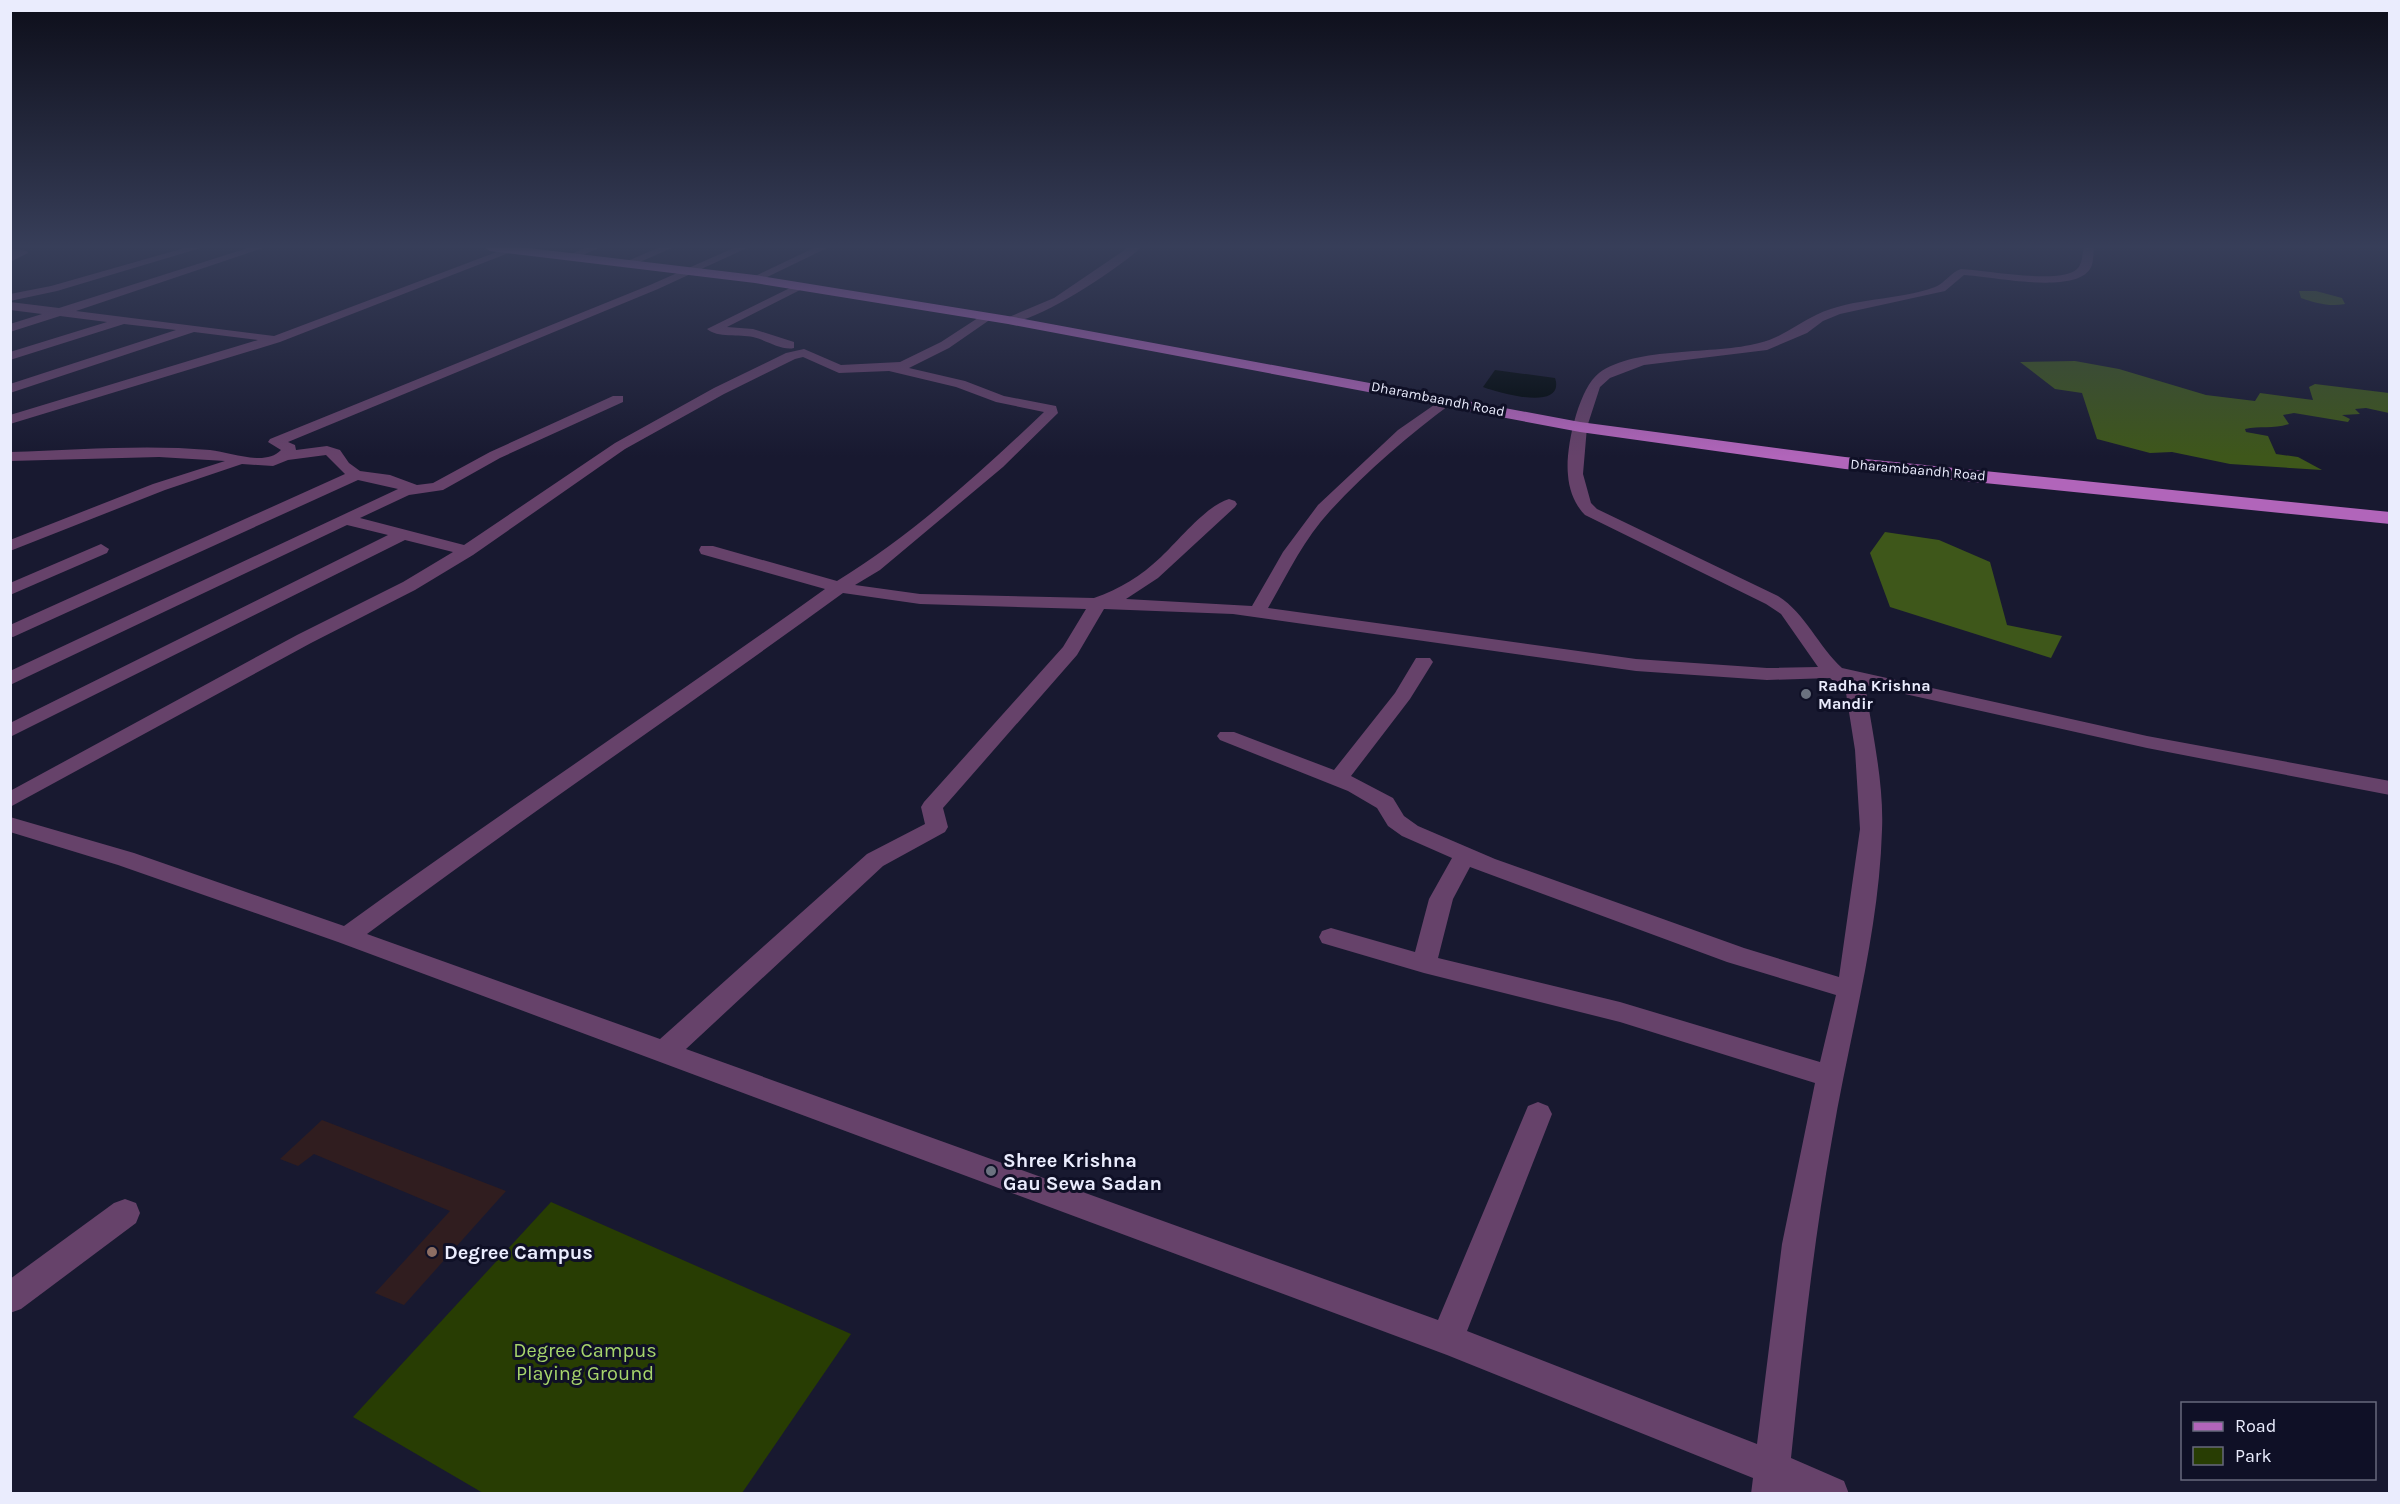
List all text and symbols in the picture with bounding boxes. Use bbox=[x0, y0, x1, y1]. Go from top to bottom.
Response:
street label: Dharambaandh Road bbox=[1370, 378, 1506, 420]
street label: Dharambaandh Road bbox=[1850, 456, 1986, 484]
place label: Radha Krishna Mandir bbox=[1818, 676, 1931, 713]
marker: Radha Krishna Mandir bbox=[1799, 687, 1813, 701]
place label: Shree Krishna Gau Sewa Sadan bbox=[1003, 1149, 1162, 1195]
marker: Shree Krishna Gau Sewa Sadan bbox=[984, 1164, 998, 1178]
place label: Degree Campus bbox=[444, 1241, 593, 1264]
marker: Degree Campus bbox=[425, 1245, 439, 1259]
park label: Degree Campus Playing Ground bbox=[513, 1339, 657, 1385]
legend bbox=[2181, 1402, 2376, 1480]
text: Road bbox=[2235, 1415, 2276, 1437]
text: Park bbox=[2235, 1445, 2272, 1467]

